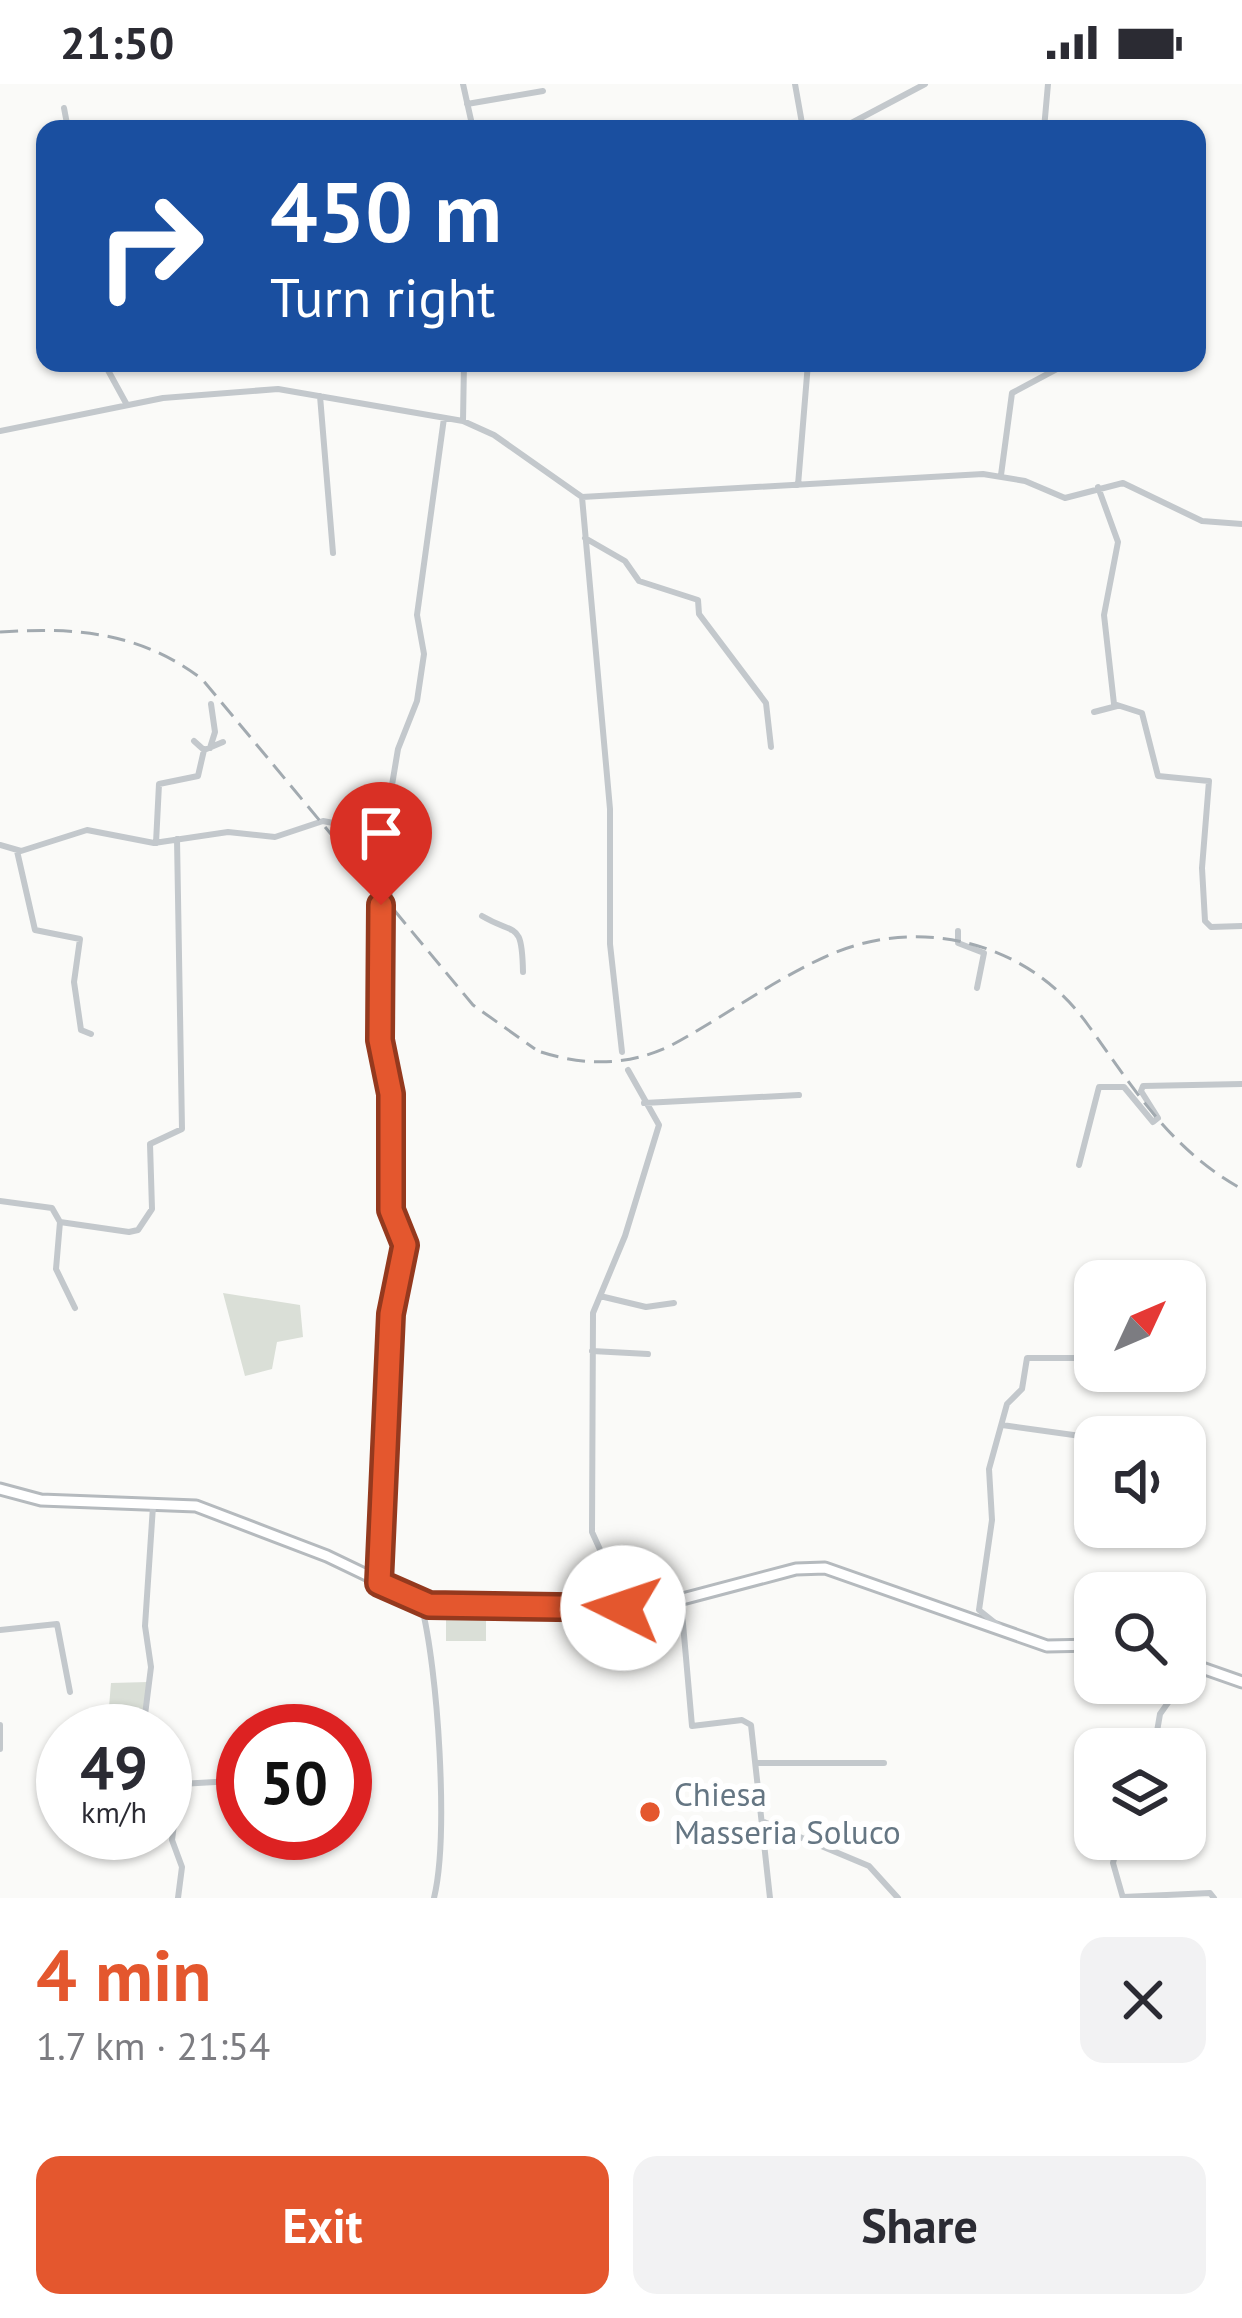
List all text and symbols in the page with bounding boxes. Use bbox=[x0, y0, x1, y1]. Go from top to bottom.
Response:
text: 21:50 bbox=[60, 13, 174, 71]
text: 450 m bbox=[270, 156, 502, 265]
icon: right bbox=[72, 168, 228, 324]
text: Turn right bbox=[270, 262, 495, 332]
pin bbox=[330, 782, 432, 905]
icon: arrive bbox=[348, 800, 414, 866]
north arrow bbox=[1074, 1260, 1206, 1392]
map controls bbox=[1074, 1260, 1206, 1860]
button: sound bbox=[1074, 1416, 1206, 1548]
position arrow bbox=[560, 1545, 686, 1671]
button: search bbox=[1074, 1572, 1206, 1704]
speed limit sign: 50 bbox=[216, 1704, 372, 1860]
text: 49 bbox=[80, 1728, 148, 1806]
button: layers bbox=[1074, 1728, 1206, 1860]
place label: Chiesa Masseria Soluco bbox=[674, 1772, 901, 1853]
text: km/h bbox=[81, 1792, 147, 1831]
marker: Chiesa Masseria Soluco bbox=[637, 1799, 663, 1825]
text: 4 min bbox=[36, 1928, 212, 2021]
button: close bbox=[1080, 1937, 1206, 2063]
text: 1.7 km · 21:54 bbox=[36, 2020, 270, 2071]
button: Exit bbox=[36, 2156, 609, 2294]
button: Share bbox=[633, 2156, 1206, 2294]

